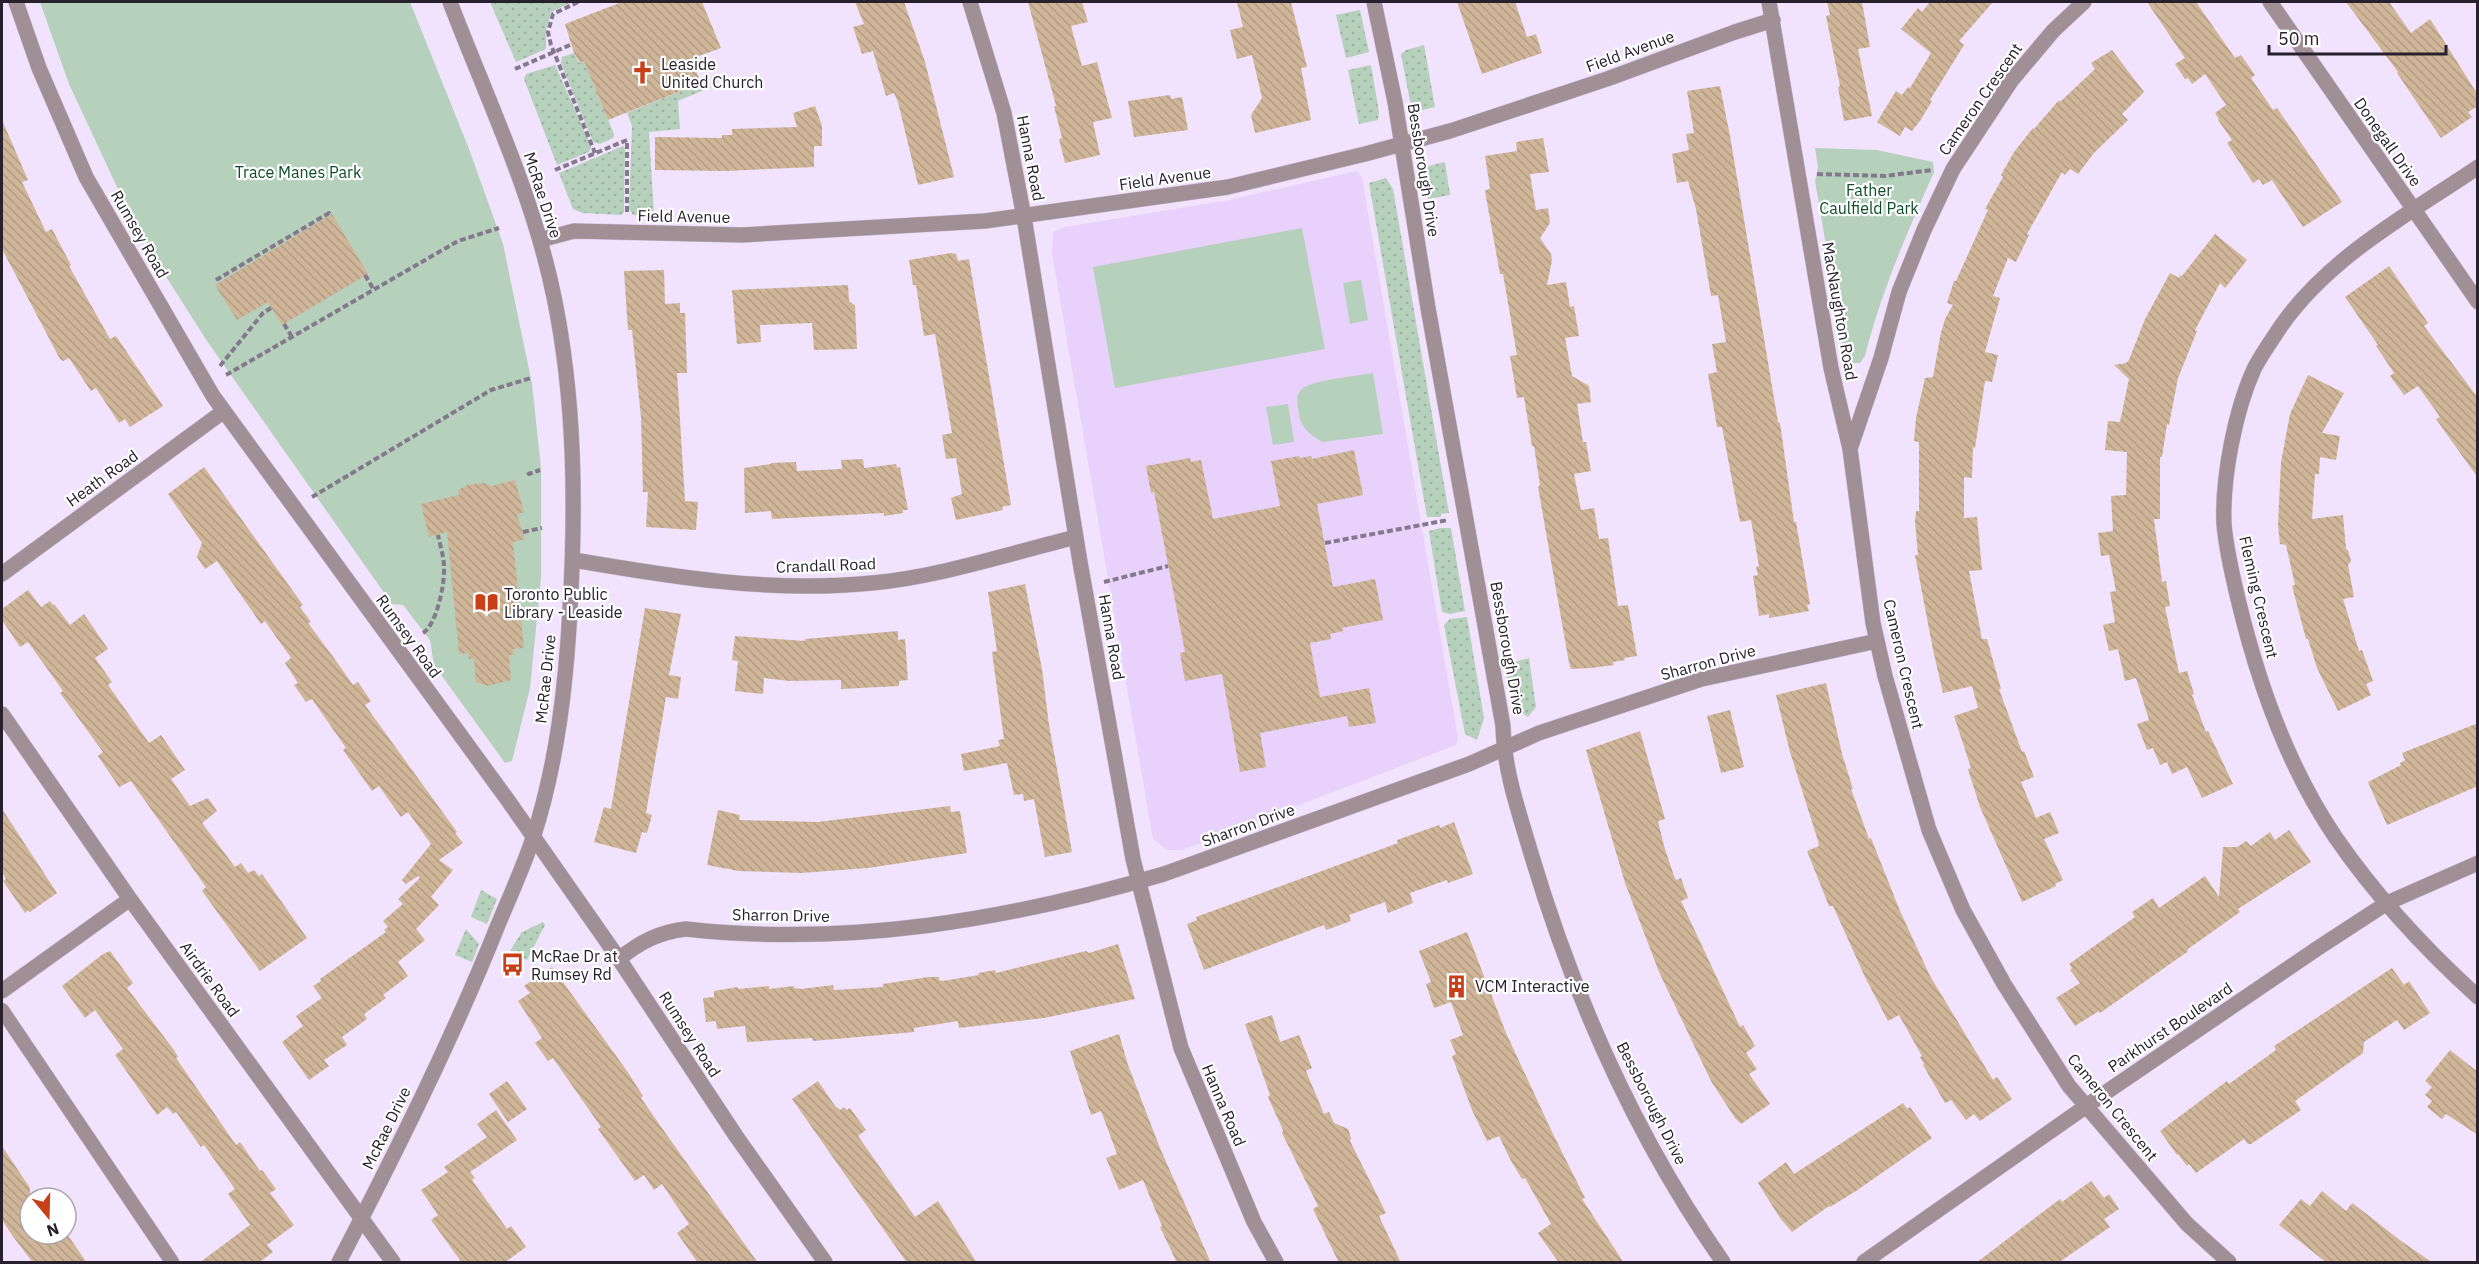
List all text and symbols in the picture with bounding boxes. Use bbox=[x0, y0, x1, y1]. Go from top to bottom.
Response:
scale bar bbox=[2269, 18, 2446, 56]
street label: Field Avenue bbox=[1583, 26, 1677, 76]
text: 50 m bbox=[2278, 27, 2320, 50]
street label: Cameron Crescent bbox=[1934, 39, 2026, 159]
place label: Leaside United Church bbox=[661, 54, 763, 92]
church icon: Leaside United Church bbox=[630, 60, 656, 86]
street label: Donegall Drive bbox=[2350, 94, 2426, 191]
street label: Bessborough Drive bbox=[1404, 102, 1444, 239]
street label: Hanna Road bbox=[1013, 113, 1049, 203]
street label: McRae Drive bbox=[520, 149, 566, 241]
park label: Trace Manes Park bbox=[235, 162, 362, 182]
street label: Field Avenue bbox=[1118, 162, 1212, 194]
park label: Father Caulfield Park bbox=[1819, 180, 1919, 218]
street label: Rumsey Road bbox=[107, 186, 173, 282]
street label: Field Avenue bbox=[638, 205, 731, 227]
street label: MacNaughton Road bbox=[1818, 240, 1862, 382]
street label: Heath Road bbox=[62, 445, 142, 511]
street label: Fleming Crescent bbox=[2235, 534, 2283, 660]
street label: Crandall Road bbox=[775, 553, 877, 577]
street label: Bessborough Drive bbox=[1486, 580, 1530, 717]
place label: Toronto Public Library - Leaside bbox=[504, 584, 623, 622]
street label: Rumsey Road bbox=[372, 590, 446, 682]
library icon: Toronto Public Library - Leaside bbox=[473, 590, 499, 616]
street label: Hanna Road bbox=[1095, 592, 1129, 682]
street label: Cameron Crescent bbox=[1879, 597, 1929, 731]
street label: McRae Drive bbox=[530, 633, 560, 724]
street label: Sharron Drive bbox=[1658, 640, 1758, 684]
street label: Sharron Drive bbox=[1199, 799, 1297, 851]
street label: Sharron Drive bbox=[732, 904, 830, 926]
street label: Airdrie Road bbox=[176, 937, 244, 1021]
place label: McRae Dr at Rumsey Rd bbox=[531, 946, 618, 984]
bus stop icon: McRae Dr at Rumsey Rd bbox=[500, 952, 526, 978]
building icon: VCM Interactive bbox=[1444, 973, 1470, 999]
place label: VCM Interactive bbox=[1475, 976, 1590, 996]
street label: Parkhurst Boulevard bbox=[2104, 978, 2236, 1076]
street label: Rumsey Road bbox=[655, 987, 725, 1081]
street label: Bessborough Drive bbox=[1612, 1038, 1692, 1168]
street label: Cameron Crescent bbox=[2064, 1049, 2162, 1165]
street label: Hanna Road bbox=[1198, 1061, 1250, 1149]
street label: McRae Drive bbox=[357, 1083, 415, 1173]
north arrow bbox=[18, 1186, 78, 1246]
text: N bbox=[44, 1219, 62, 1242]

